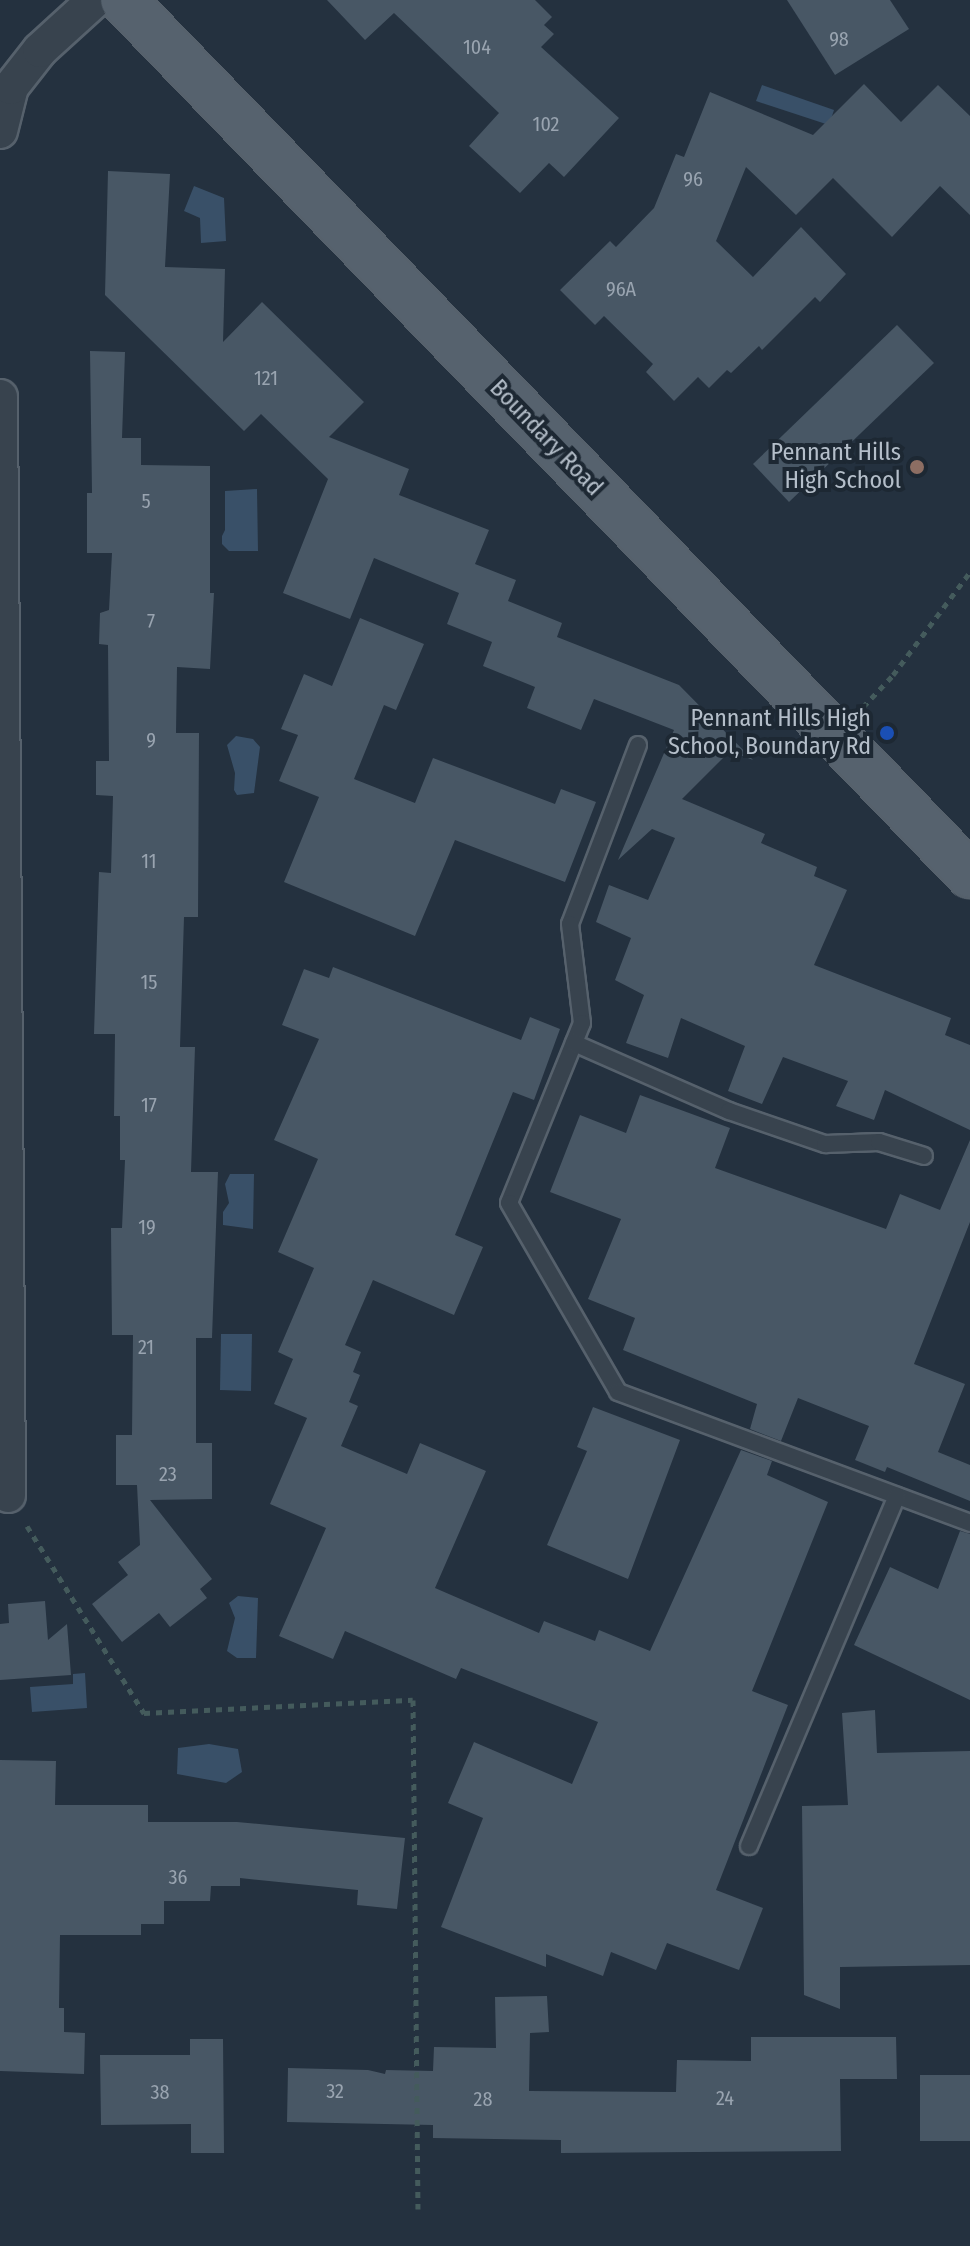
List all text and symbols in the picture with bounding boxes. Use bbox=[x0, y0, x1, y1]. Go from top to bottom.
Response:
house number: 98 bbox=[829, 27, 849, 51]
house number: 104 bbox=[463, 35, 491, 59]
house number: 102 bbox=[533, 112, 559, 136]
house number: 96 bbox=[683, 167, 703, 191]
house number: 96A bbox=[606, 277, 636, 301]
house number: 121 bbox=[254, 366, 278, 390]
street label: Boundary Road bbox=[484, 374, 608, 502]
place label: Pennant Hills High School bbox=[771, 439, 901, 495]
marker: Pennant Hills High School bbox=[908, 458, 926, 476]
house number: 5 bbox=[141, 489, 151, 513]
house number: 7 bbox=[147, 609, 155, 633]
place label: Pennant Hills High School, Boundary Rd bbox=[668, 705, 871, 761]
marker: Pennant Hills High School, Boundary Rd bbox=[878, 724, 896, 742]
house number: 9 bbox=[146, 728, 156, 752]
house number: 11 bbox=[141, 849, 157, 873]
house number: 15 bbox=[141, 970, 157, 994]
house number: 17 bbox=[141, 1093, 157, 1117]
house number: 19 bbox=[138, 1215, 156, 1239]
house number: 21 bbox=[138, 1335, 154, 1359]
house number: 23 bbox=[159, 1462, 177, 1486]
house number: 36 bbox=[169, 1865, 187, 1889]
house number: 32 bbox=[326, 2079, 344, 2103]
house number: 38 bbox=[150, 2080, 170, 2104]
house number: 24 bbox=[716, 2086, 734, 2110]
house number: 28 bbox=[474, 2087, 492, 2111]

